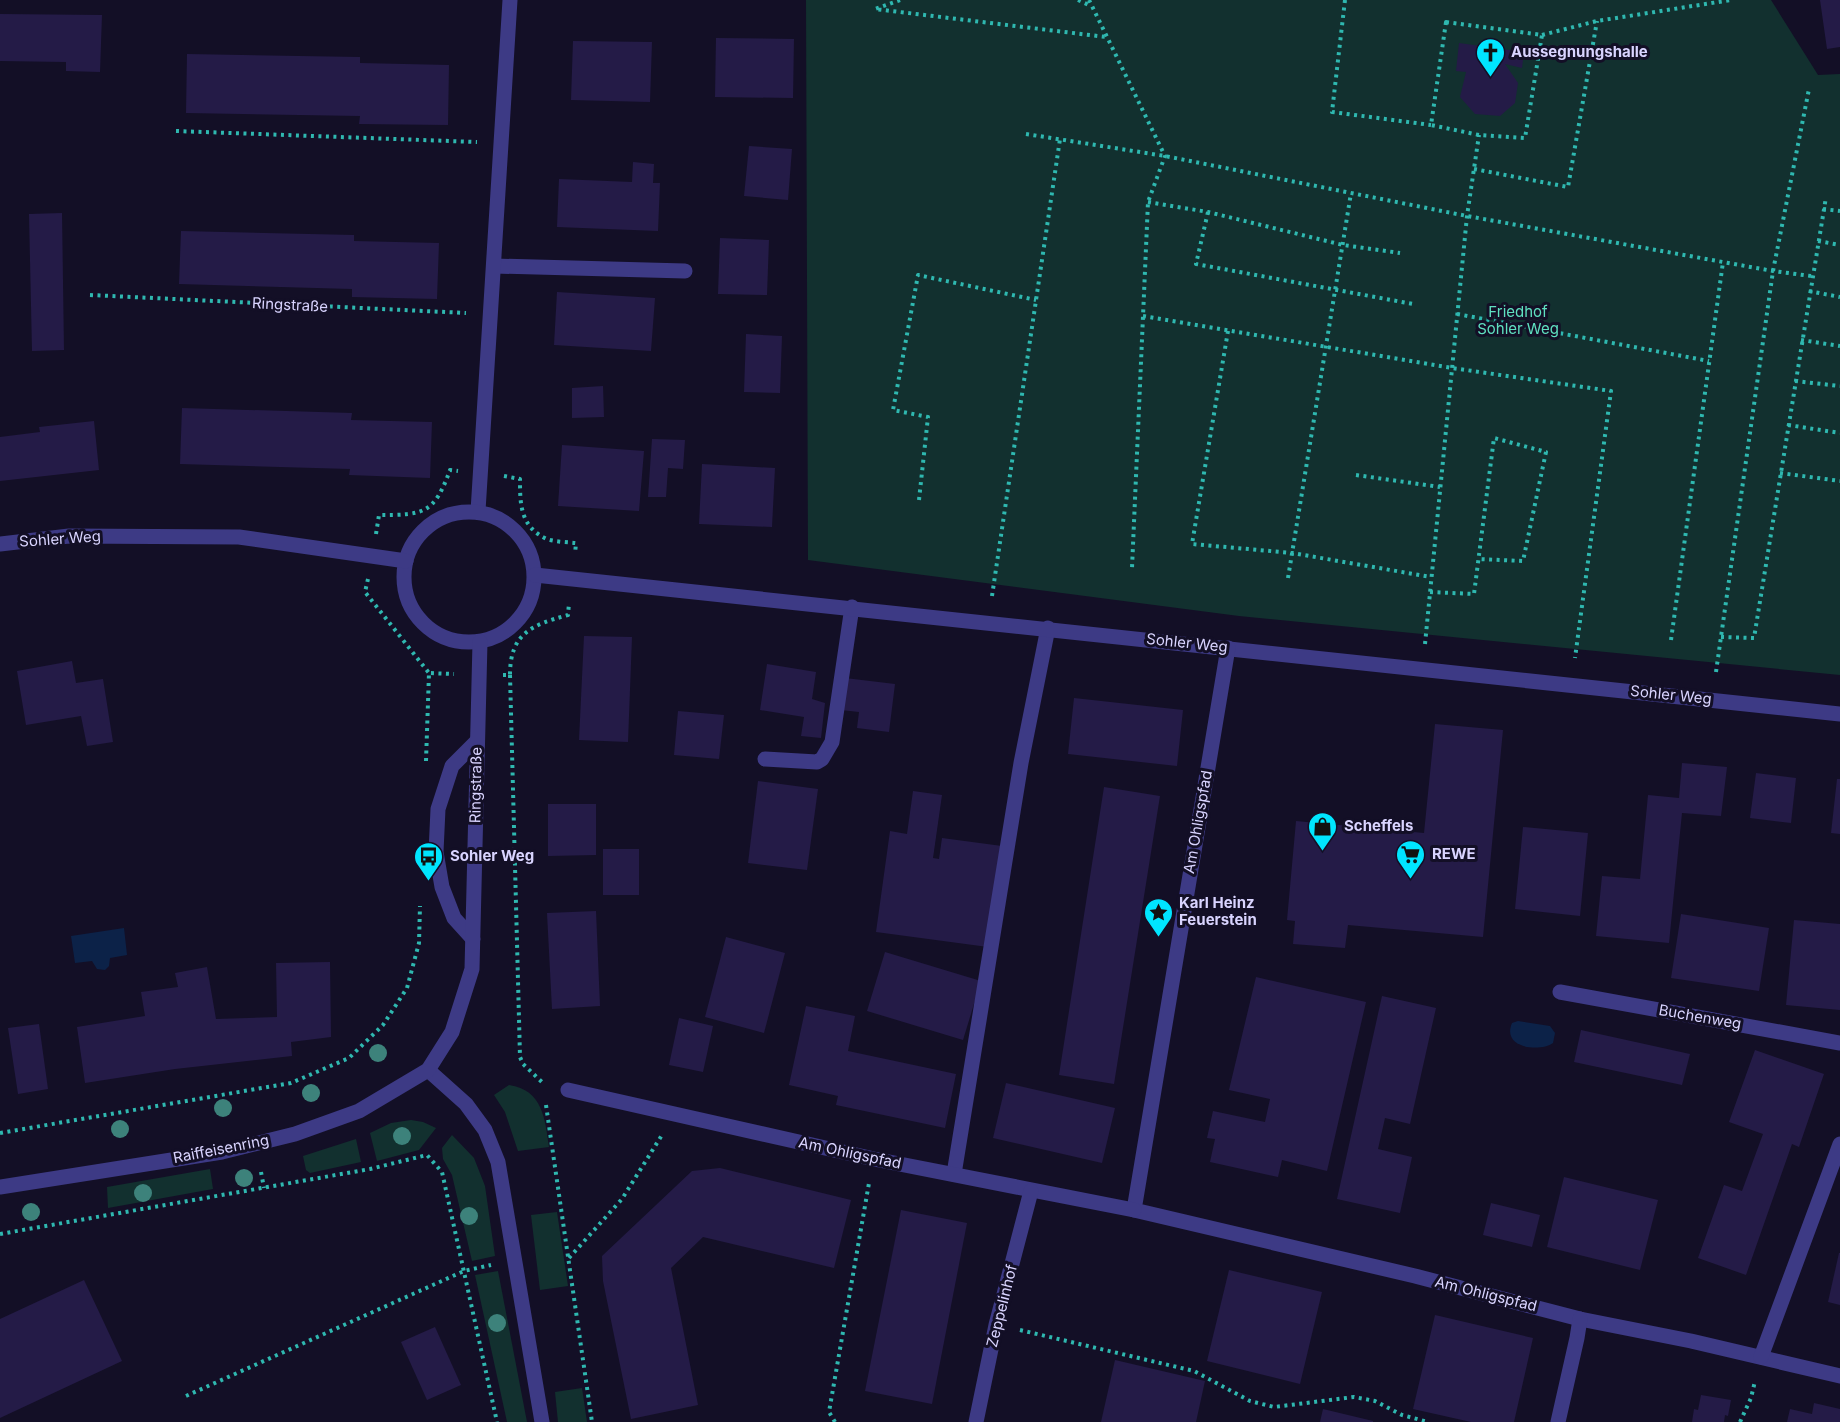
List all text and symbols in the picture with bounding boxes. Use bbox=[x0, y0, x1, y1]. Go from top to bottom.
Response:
church icon: Aussegnungshalle bbox=[1474, 36, 1506, 78]
place label: Aussegnungshalle bbox=[1511, 42, 1648, 61]
street label: Ringstraße bbox=[251, 293, 329, 316]
park label: Friedhof Sohler Weg bbox=[1477, 302, 1559, 338]
street label: Sohler Weg bbox=[19, 526, 101, 551]
street label: Sohler Weg bbox=[1145, 629, 1229, 656]
street label: Sohler Weg bbox=[1629, 681, 1713, 708]
street label: Ringstraße bbox=[465, 747, 486, 823]
street label: Am Ohligspfad bbox=[1179, 769, 1216, 875]
shop icon: Scheffels bbox=[1307, 810, 1339, 852]
place label: Scheffels bbox=[1344, 816, 1413, 835]
supermarket icon: REWE bbox=[1395, 838, 1427, 880]
bus stop icon: Sohler Weg bbox=[413, 840, 445, 882]
place label: REWE bbox=[1432, 844, 1476, 863]
place label: Sohler Weg bbox=[450, 846, 534, 865]
place label: Karl Heinz Feuerstein bbox=[1179, 893, 1257, 929]
place icon: Karl Heinz Feuerstein bbox=[1142, 896, 1174, 938]
street label: Buchenweg bbox=[1657, 1000, 1743, 1033]
street label: Raiffeisenring bbox=[171, 1130, 270, 1167]
street label: Am Ohligspfad bbox=[797, 1132, 903, 1173]
street label: Zeppelinhof bbox=[982, 1262, 1021, 1349]
street label: Am Ohligspfad bbox=[1433, 1272, 1539, 1315]

